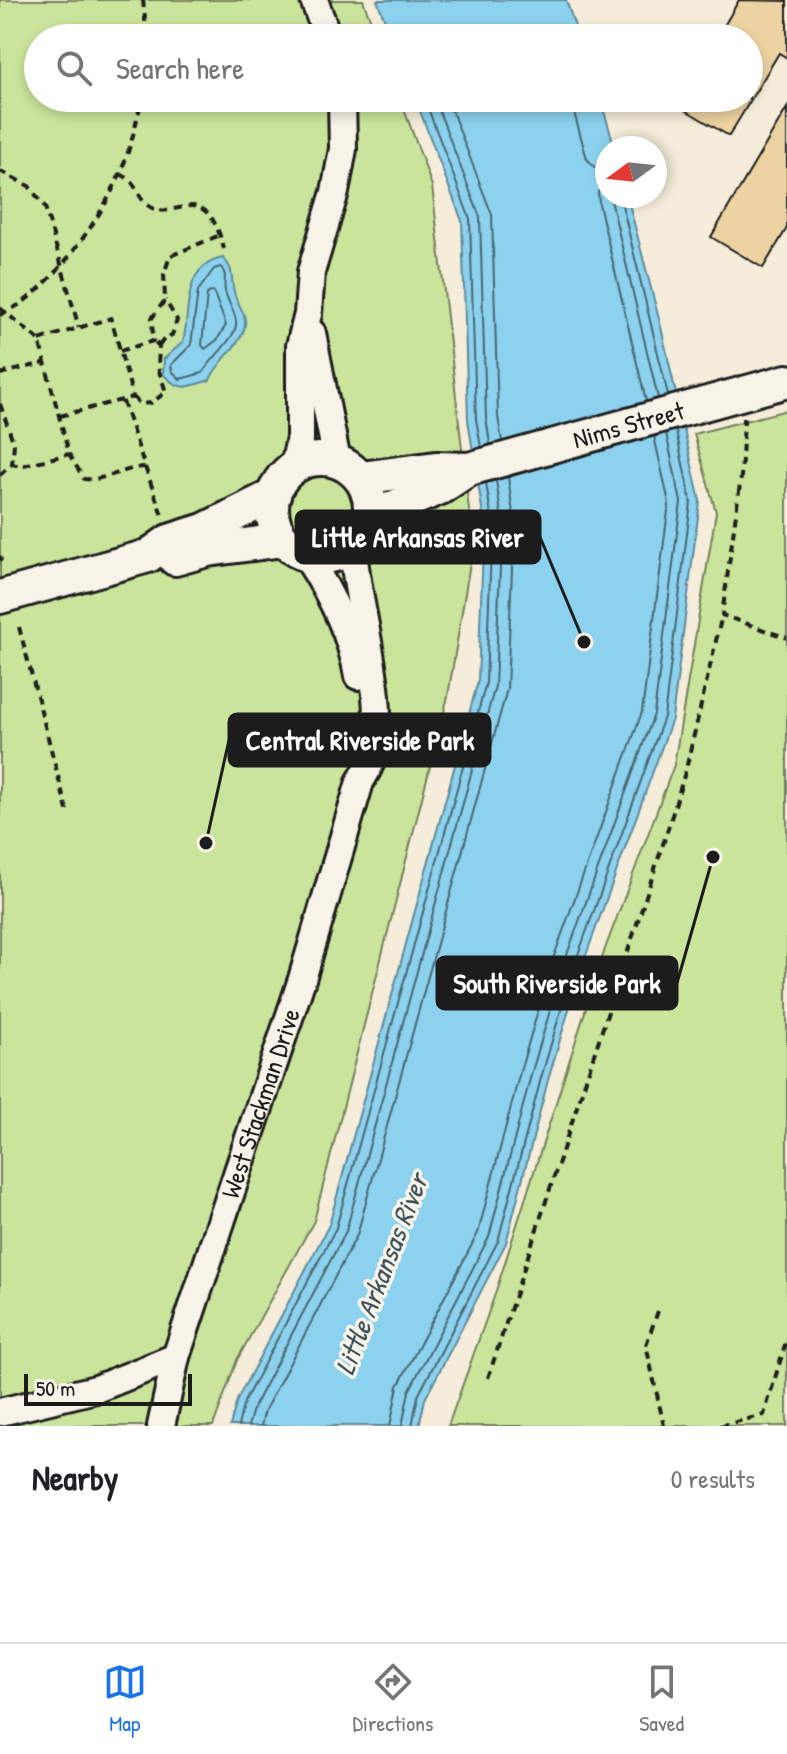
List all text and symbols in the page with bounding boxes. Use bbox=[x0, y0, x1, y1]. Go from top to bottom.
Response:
search box bbox=[24, 24, 763, 112]
icon: search bbox=[52, 46, 96, 90]
text: Search here bbox=[116, 48, 244, 88]
north arrow bbox=[595, 136, 667, 208]
street label: Nims Street bbox=[569, 392, 689, 456]
callout: Little Arkansas River bbox=[296, 511, 540, 563]
text: Little Arkansas River bbox=[312, 518, 524, 556]
callout: Central Riverside Park bbox=[229, 714, 490, 766]
text: Central Riverside Park bbox=[246, 721, 475, 759]
callout: South Riverside Park bbox=[437, 957, 677, 1009]
text: South Riverside Park bbox=[453, 964, 661, 1002]
street label: West Stackman Drive bbox=[212, 1004, 308, 1203]
water label: Little Arkansas River bbox=[325, 1165, 438, 1380]
scale bar bbox=[24, 1370, 192, 1406]
text: 50 m bbox=[36, 1373, 75, 1403]
text: Nearby bbox=[32, 1455, 118, 1501]
text: 0 results bbox=[671, 1461, 755, 1496]
tab: Map bbox=[103, 1660, 147, 1738]
tab: Directions bbox=[353, 1660, 434, 1738]
tab: Saved bbox=[639, 1660, 684, 1738]

